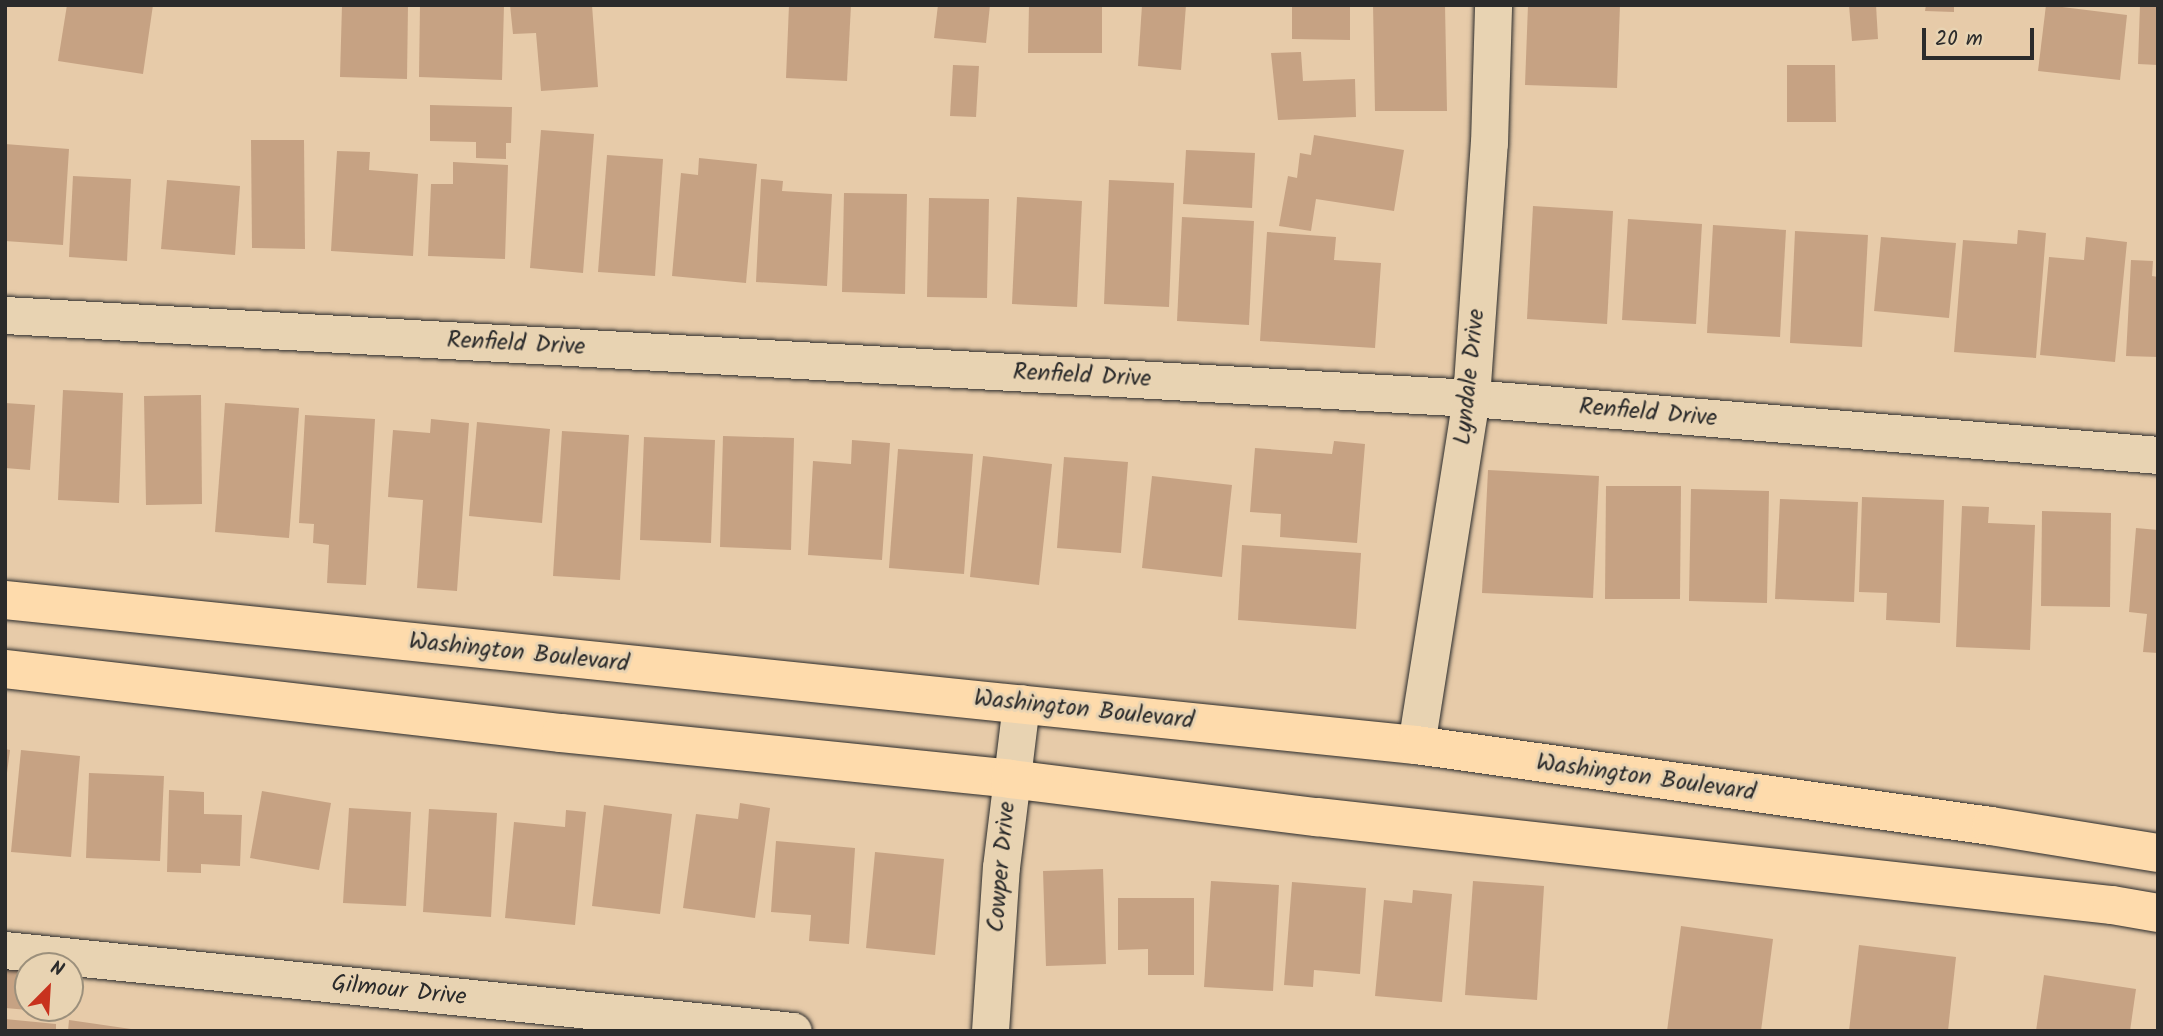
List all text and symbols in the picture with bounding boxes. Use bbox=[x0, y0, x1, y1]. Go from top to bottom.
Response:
scale bar bbox=[1925, 14, 2037, 58]
text: 20 m bbox=[1935, 23, 1983, 56]
street label: Lyndale Drive bbox=[1449, 307, 1491, 447]
street label: Renfield Drive bbox=[446, 326, 586, 362]
street label: Renfield Drive bbox=[1012, 358, 1152, 394]
street label: Renfield Drive bbox=[1578, 393, 1718, 433]
street label: Washington Boulevard bbox=[407, 627, 631, 679]
street label: Washington Boulevard bbox=[972, 684, 1196, 736]
street label: Washington Boulevard bbox=[1534, 748, 1758, 808]
street label: Cowper Drive bbox=[982, 800, 1022, 934]
north arrow bbox=[14, 952, 84, 1022]
text: N bbox=[45, 953, 68, 986]
street label: Gilmour Drive bbox=[330, 970, 468, 1012]

